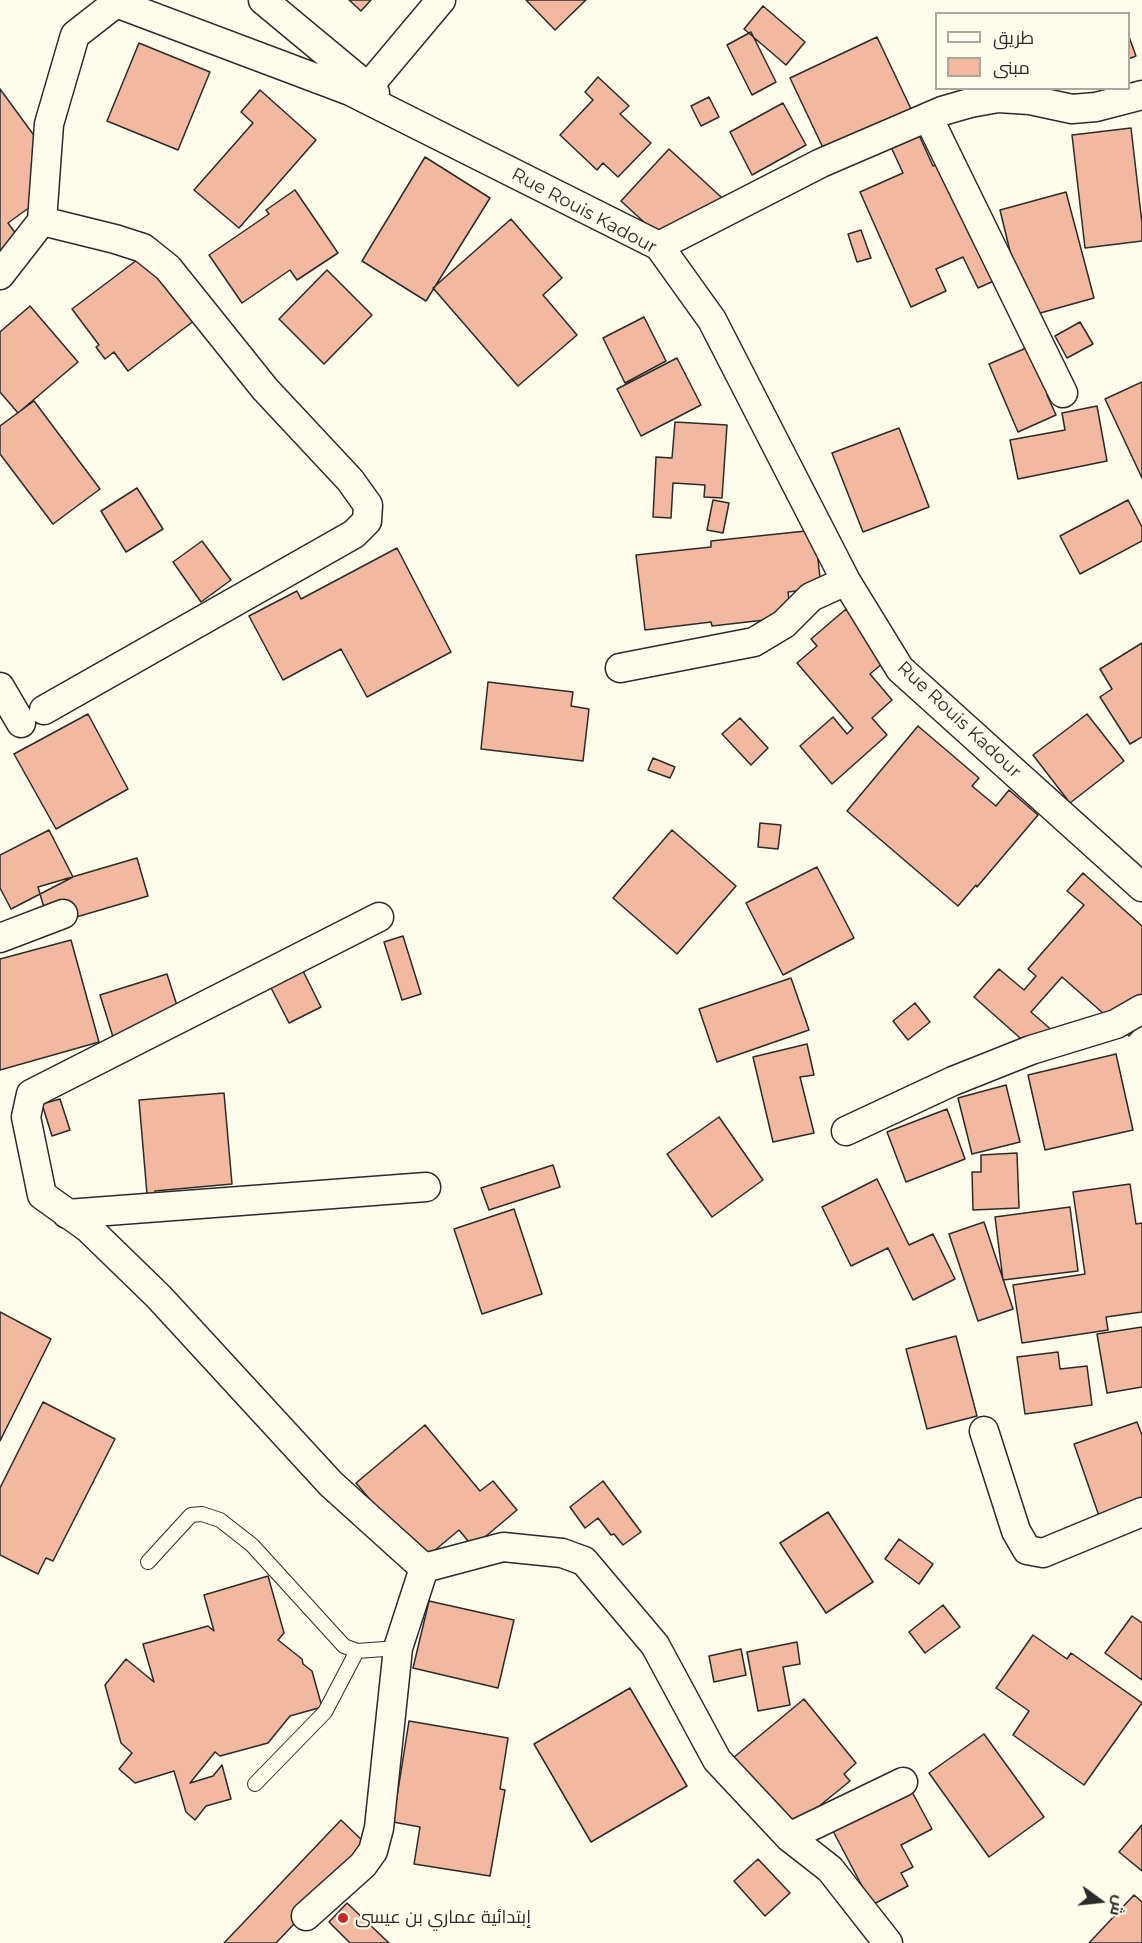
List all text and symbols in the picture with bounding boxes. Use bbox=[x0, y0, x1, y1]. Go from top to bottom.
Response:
legend bbox=[935, 12, 1130, 90]
text: طريق bbox=[993, 27, 1034, 49]
text: مبنى bbox=[993, 57, 1030, 79]
street label: Rue Rouis Kadour bbox=[508, 164, 660, 258]
street label: Rue Rouis Kadour bbox=[893, 657, 1025, 783]
north arrow bbox=[1070, 1871, 1130, 1931]
text: ش bbox=[1106, 1893, 1130, 1918]
place label: إبتدائية عماري بن عيسى bbox=[355, 1907, 531, 1929]
marker: إبتدائية عماري بن عيسى bbox=[336, 1911, 350, 1925]

